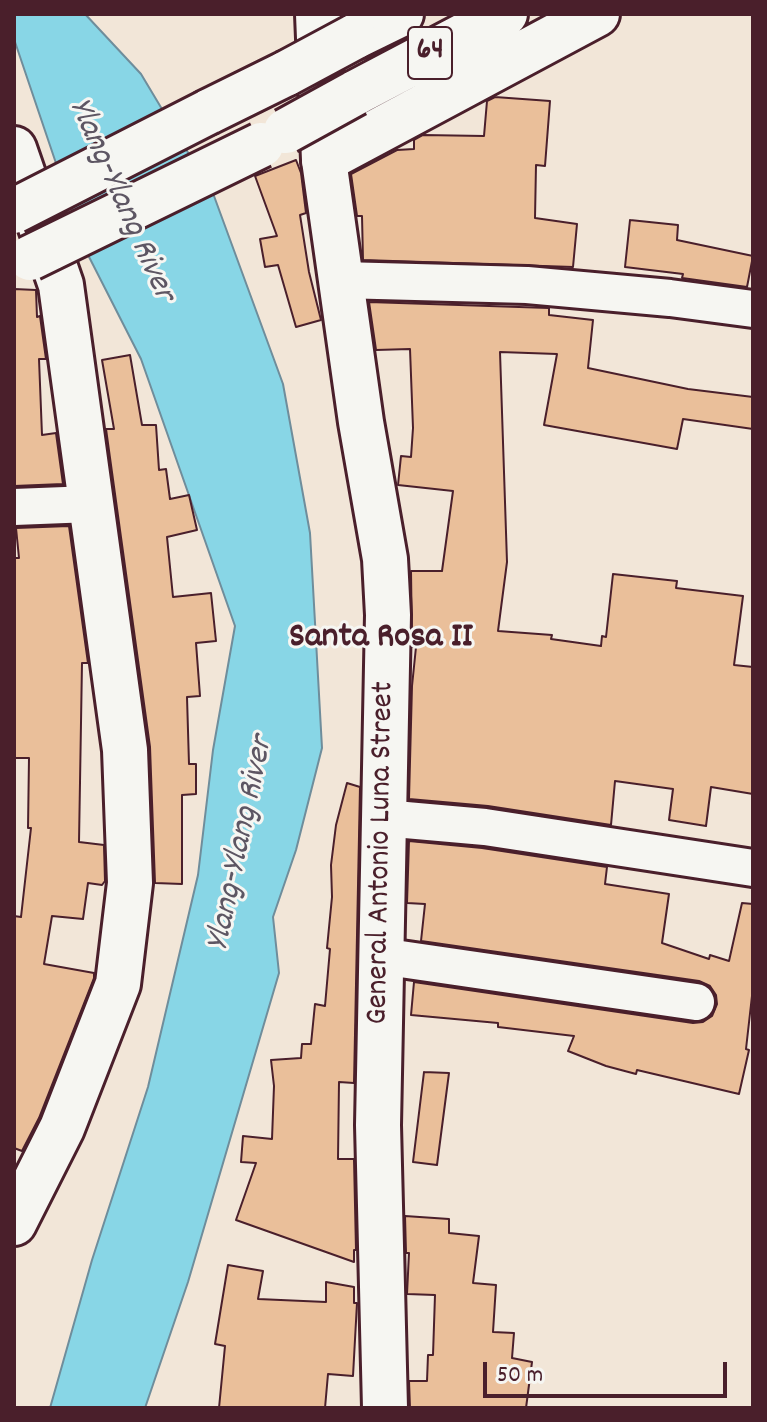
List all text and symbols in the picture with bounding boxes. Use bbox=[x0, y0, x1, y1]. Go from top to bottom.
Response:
road number: 64 bbox=[408, 27, 452, 79]
water label: Ylang-Ylang River bbox=[56, 93, 182, 309]
district label: Santa Rosa II bbox=[289, 618, 473, 662]
street label: General Antonio Luna Street bbox=[361, 681, 405, 1025]
water label: Ylang-Ylang River bbox=[200, 733, 286, 955]
scale bar bbox=[487, 1346, 731, 1396]
text: 50 m bbox=[497, 1359, 543, 1393]

